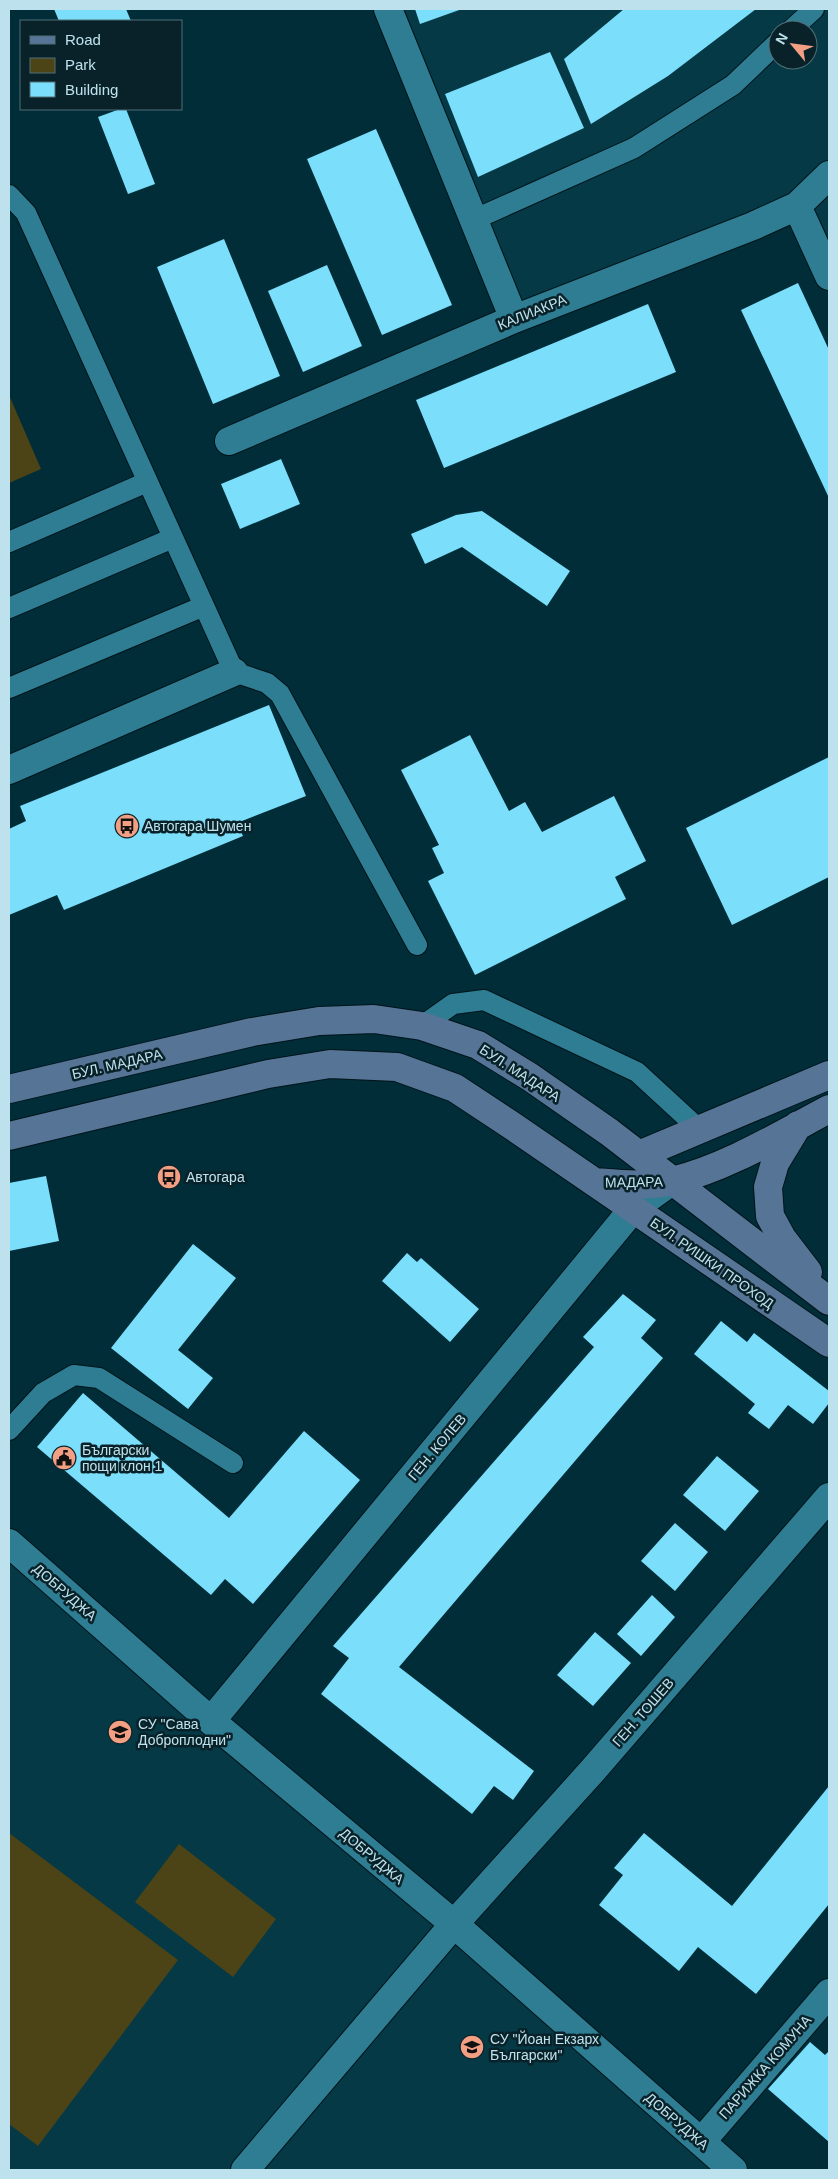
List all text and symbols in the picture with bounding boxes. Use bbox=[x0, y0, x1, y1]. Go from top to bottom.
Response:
legend bbox=[20, 20, 182, 110]
north arrow bbox=[768, 20, 818, 70]
text: N bbox=[772, 30, 791, 47]
text: Road bbox=[65, 31, 101, 48]
text: Park bbox=[65, 56, 96, 73]
text: Building bbox=[65, 81, 118, 98]
street label: КАЛИАКРА bbox=[495, 291, 569, 333]
bus stop icon: Автогара Шумен bbox=[114, 813, 140, 839]
place label: Автогара Шумен bbox=[144, 818, 251, 834]
street label: БУЛ. МАДАРА bbox=[477, 1041, 564, 1105]
street label: БУЛ. МАДАРА bbox=[70, 1046, 164, 1082]
bus stop icon: Автогара bbox=[156, 1164, 182, 1190]
place label: Автогара bbox=[186, 1169, 245, 1185]
street label: МАДАРА bbox=[605, 1173, 664, 1191]
street label: БУЛ. РИШКИ ПРОХОД bbox=[647, 1214, 777, 1312]
street label: ГЕН. КОЛЕВ bbox=[405, 1411, 469, 1483]
place label: Български пощи клон 1 bbox=[82, 1442, 163, 1474]
public building icon: Български пощи клон 1 bbox=[51, 1445, 77, 1471]
street label: ДОБРУДЖА bbox=[30, 1560, 100, 1624]
street label: ГЕН. ТОШЕВ bbox=[609, 1675, 677, 1749]
place label: СУ "Сава Доброплодни" bbox=[138, 1716, 231, 1748]
school or university icon: СУ "Сава Доброплодни" bbox=[107, 1719, 133, 1745]
street label: ДОБРУДЖА bbox=[337, 1825, 408, 1888]
street label: ПАРИЖКА КОМУНА bbox=[716, 2011, 815, 2122]
place label: СУ "Йоан Екзарх Български" bbox=[490, 2030, 599, 2063]
school or university icon: СУ "Йоан Екзарх Български" bbox=[459, 2034, 485, 2060]
street label: ДОБРУДЖА bbox=[642, 2089, 712, 2153]

